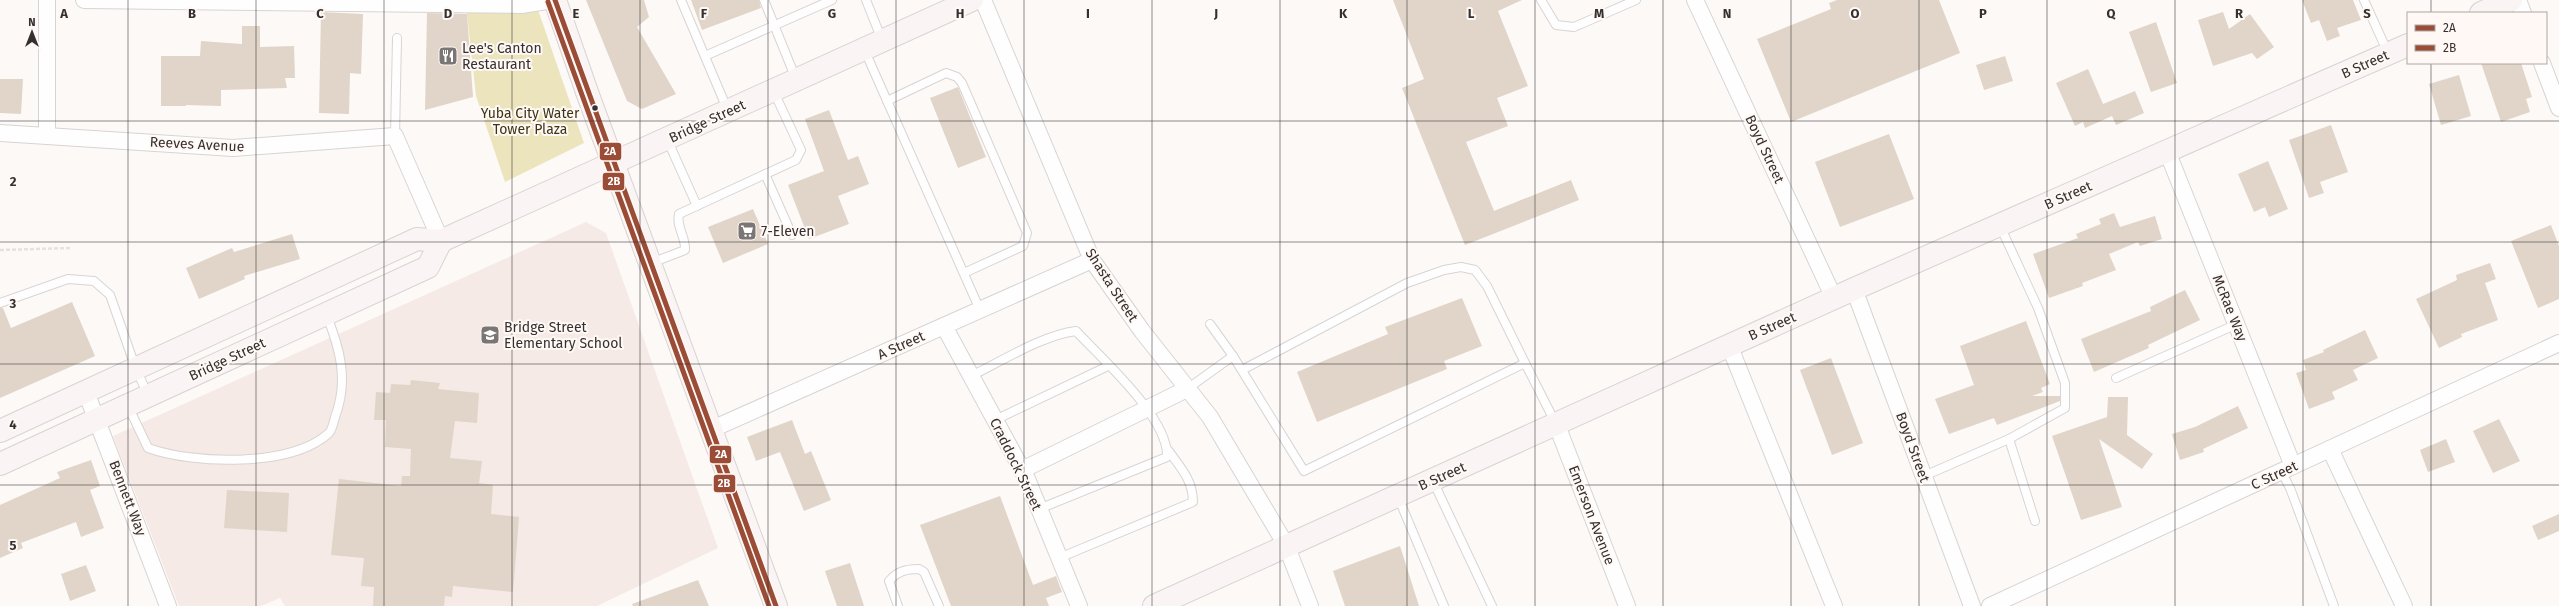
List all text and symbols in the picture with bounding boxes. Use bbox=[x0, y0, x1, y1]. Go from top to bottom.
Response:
text: A bbox=[59, 6, 68, 21]
text: B bbox=[188, 6, 196, 21]
text: C bbox=[316, 6, 324, 21]
text: D bbox=[444, 6, 453, 21]
text: E bbox=[573, 6, 580, 21]
text: F bbox=[701, 6, 708, 21]
text: G bbox=[828, 6, 836, 21]
text: H bbox=[956, 6, 964, 21]
text: I bbox=[1086, 6, 1090, 21]
text: J bbox=[1213, 6, 1218, 21]
text: K bbox=[1339, 6, 1348, 21]
text: L bbox=[1468, 6, 1475, 21]
text: M bbox=[1594, 6, 1604, 21]
text: N bbox=[1723, 6, 1731, 21]
text: O bbox=[1851, 6, 1860, 21]
text: P bbox=[1979, 6, 1987, 21]
text: Q bbox=[2107, 6, 2117, 21]
text: R bbox=[2235, 6, 2244, 21]
text: S bbox=[2363, 6, 2371, 21]
north arrow bbox=[12, 12, 52, 52]
legend bbox=[2407, 12, 2547, 64]
text: N bbox=[28, 16, 36, 29]
text: 2A bbox=[2443, 21, 2456, 35]
place label: Lee's Canton Restaurant bbox=[462, 40, 542, 73]
text: 2B bbox=[2443, 41, 2456, 55]
restaurant icon: Lee's Canton Restaurant bbox=[437, 45, 459, 67]
street label: B Street bbox=[2339, 46, 2392, 82]
street label: Bridge Street bbox=[666, 96, 749, 147]
unlabelled marker bbox=[590, 103, 600, 113]
park label: Yuba City Water Tower Plaza bbox=[481, 105, 580, 138]
street label: Boyd Street bbox=[1741, 112, 1788, 187]
street label: Reeves Avenue bbox=[149, 134, 245, 155]
line badge: 2A bbox=[599, 142, 622, 161]
text: 2A bbox=[604, 145, 617, 158]
line badge: 2B bbox=[602, 172, 625, 191]
text: 2 bbox=[10, 174, 17, 189]
text: 2B bbox=[608, 175, 620, 188]
street label: B Street bbox=[2042, 177, 2095, 213]
supermarket icon: 7-Eleven bbox=[736, 220, 758, 242]
place label: 7-Eleven bbox=[761, 223, 815, 240]
street label: Shasta Street bbox=[1082, 245, 1142, 326]
street label: McRae Way bbox=[2208, 272, 2251, 344]
text: 3 bbox=[9, 296, 17, 311]
street label: B Street bbox=[1746, 308, 1799, 344]
place label: Bridge Street Elementary School bbox=[504, 319, 622, 352]
school or university icon: Bridge Street Elementary School bbox=[479, 324, 501, 346]
street label: A Street bbox=[875, 327, 928, 363]
street label: Bridge Street bbox=[186, 334, 269, 385]
street label: Boyd Street bbox=[1892, 410, 1933, 486]
street label: Craddock Street bbox=[986, 415, 1046, 514]
text: 4 bbox=[9, 417, 17, 432]
line badge: 2A bbox=[709, 445, 732, 464]
text: 2A bbox=[715, 448, 728, 461]
street label: C Street bbox=[2248, 457, 2301, 494]
street label: Bennett Way bbox=[105, 458, 150, 538]
street label: B Street bbox=[1416, 458, 1469, 494]
street label: Emerson Avenue bbox=[1565, 463, 1618, 567]
line badge: 2B bbox=[713, 474, 736, 493]
text: 2B bbox=[718, 477, 730, 490]
text: 5 bbox=[10, 538, 17, 553]

